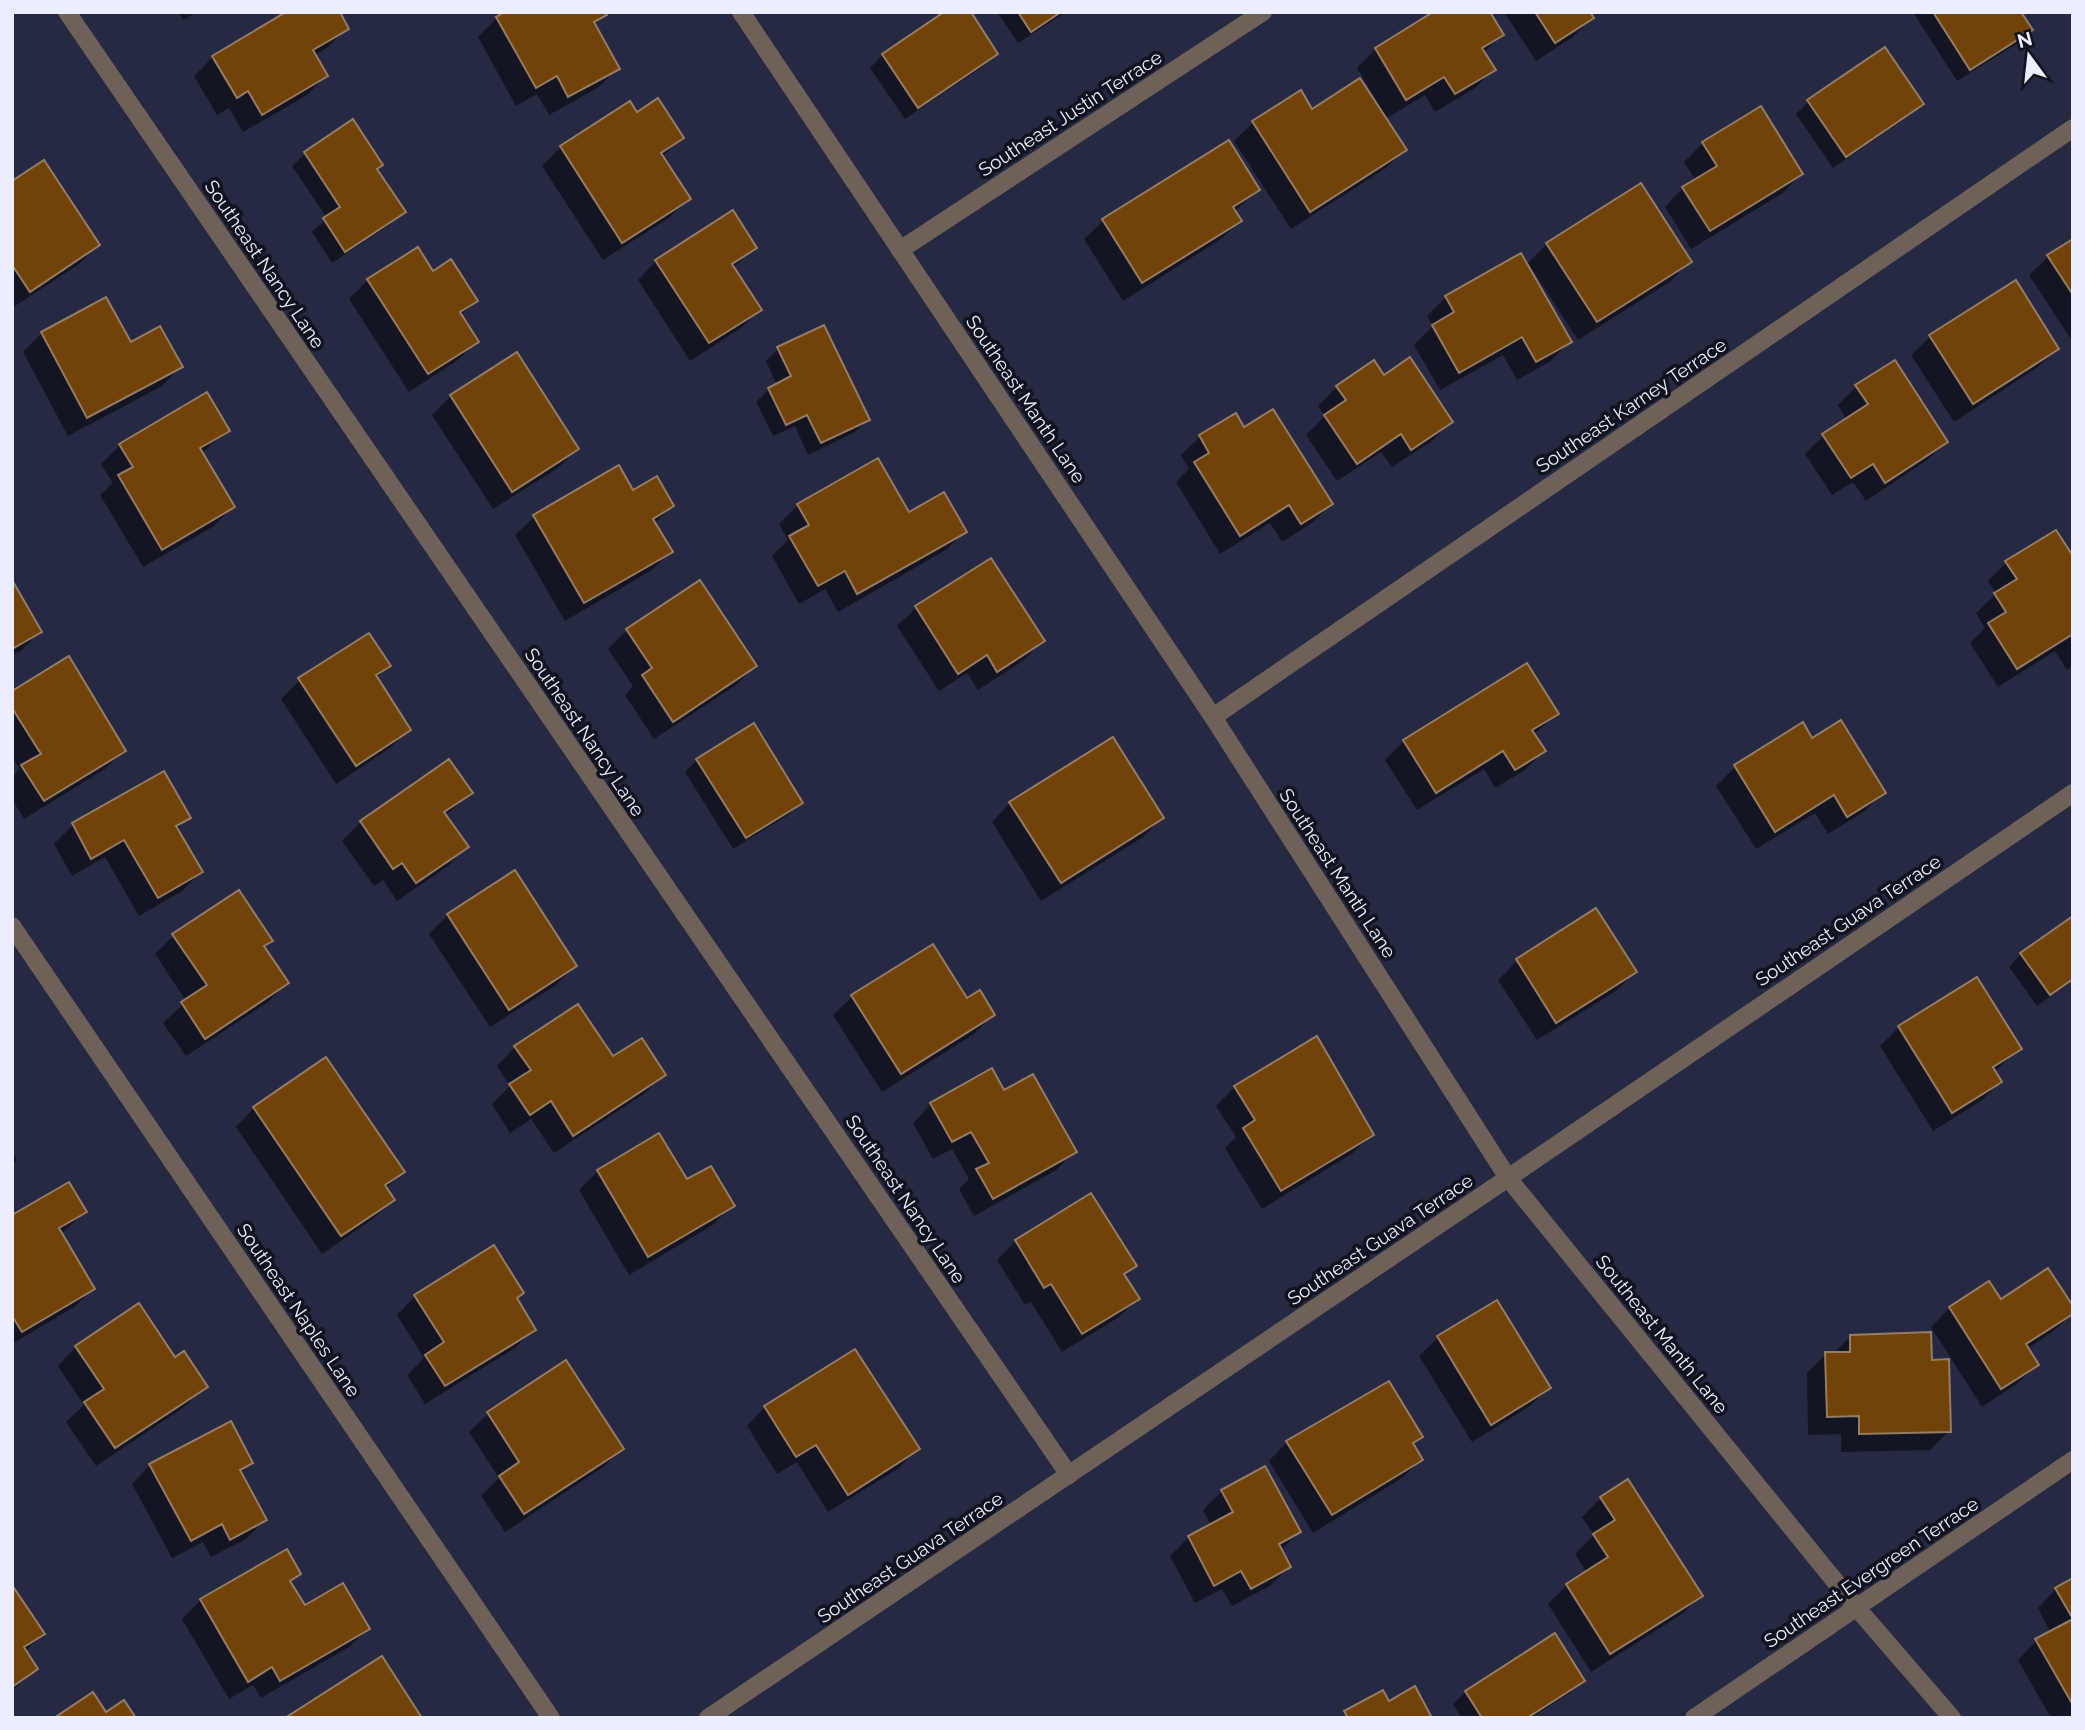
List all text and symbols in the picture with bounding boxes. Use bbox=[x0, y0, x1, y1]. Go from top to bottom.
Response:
north arrow bbox=[1994, 21, 2064, 91]
text: N bbox=[2015, 27, 2034, 52]
street label: Southeast Justin Terrace bbox=[974, 45, 1166, 181]
street label: Southeast Nancy Lane bbox=[201, 176, 329, 352]
street label: Southeast Manth Lane bbox=[962, 311, 1090, 487]
street label: Southeast Karney Terrace bbox=[1532, 333, 1730, 477]
street label: Southeast Nancy Lane bbox=[521, 644, 649, 820]
street label: Southeast Manth Lane bbox=[1275, 784, 1401, 962]
street label: Southeast Guava Terrace bbox=[1751, 850, 1945, 990]
street label: Southeast Nancy Lane bbox=[842, 1111, 970, 1287]
street label: Southeast Guava Terrace bbox=[1283, 1169, 1477, 1309]
street label: Southeast Naples Lane bbox=[233, 1219, 365, 1401]
street label: Southeast Manth Lane bbox=[1591, 1250, 1733, 1418]
street label: Southeast Guava Terrace bbox=[813, 1487, 1007, 1627]
street label: Southeast Evergreen Terrace bbox=[1760, 1492, 1982, 1652]

